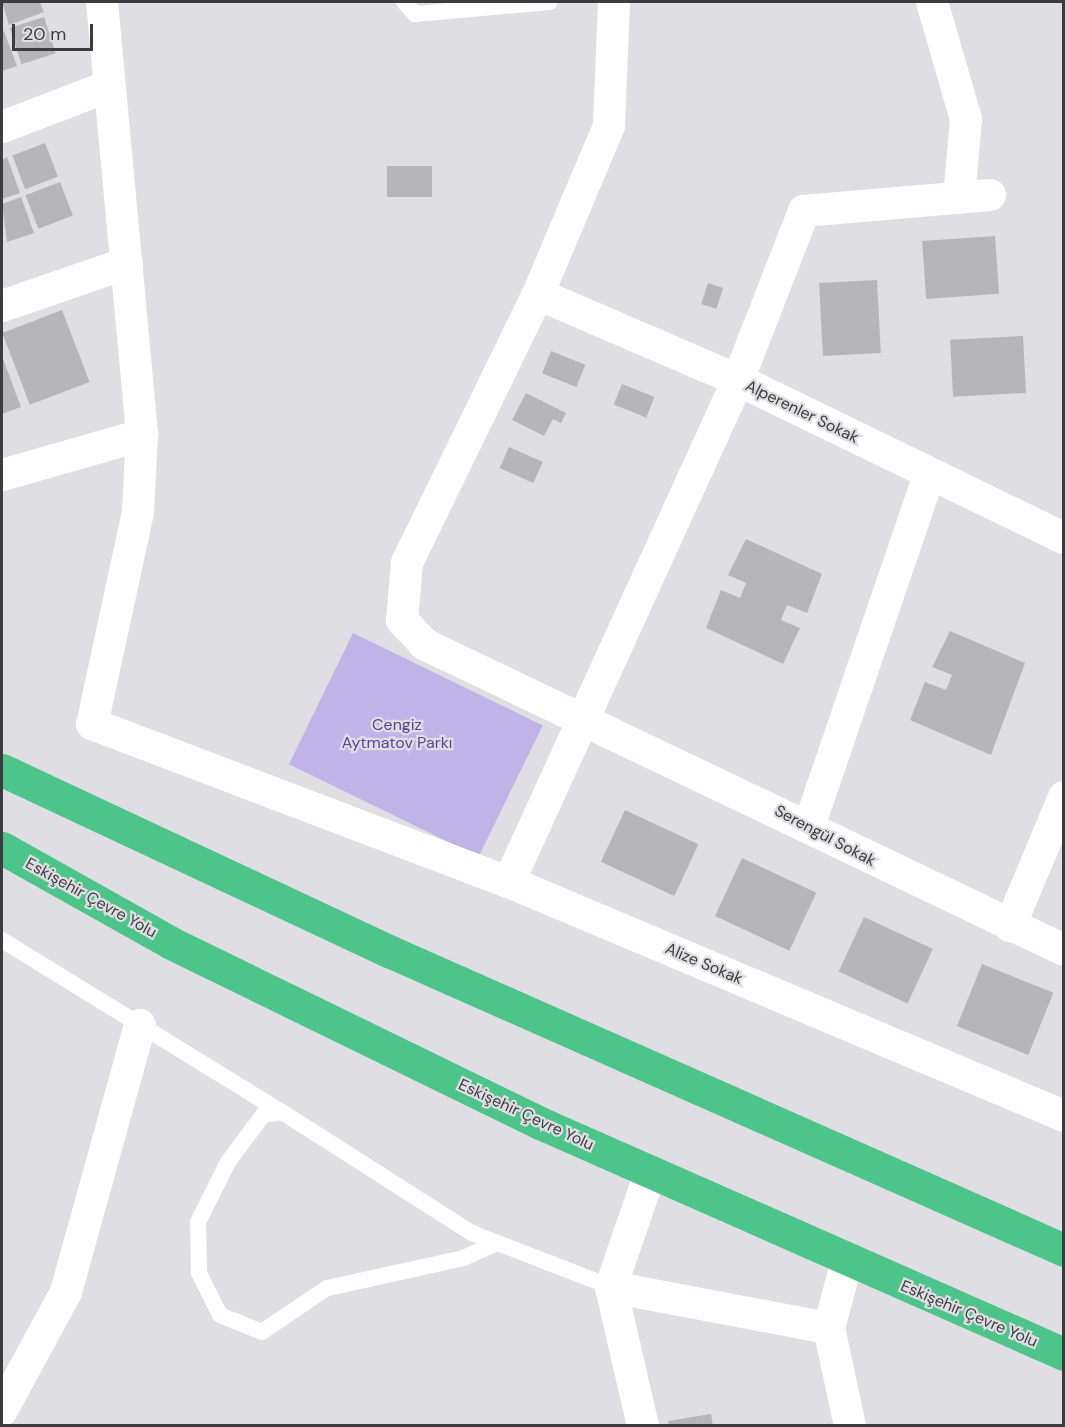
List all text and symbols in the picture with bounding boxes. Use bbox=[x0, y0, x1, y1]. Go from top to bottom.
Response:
scale bar bbox=[15, 12, 96, 50]
text: 20 m bbox=[23, 22, 66, 46]
street label: Alperenler Sokak bbox=[742, 376, 862, 448]
park label: Cengiz Aytmatov Parkı bbox=[342, 715, 452, 753]
street label: Serengül Sokak bbox=[771, 801, 879, 871]
street label: Eskişehir Çevre Yolu bbox=[22, 854, 160, 942]
street label: Alize Sokak bbox=[662, 939, 746, 989]
street label: Eskişehir Çevre Yolu bbox=[455, 1075, 597, 1155]
street label: Eskişehir Çevre Yolu bbox=[898, 1276, 1040, 1352]

